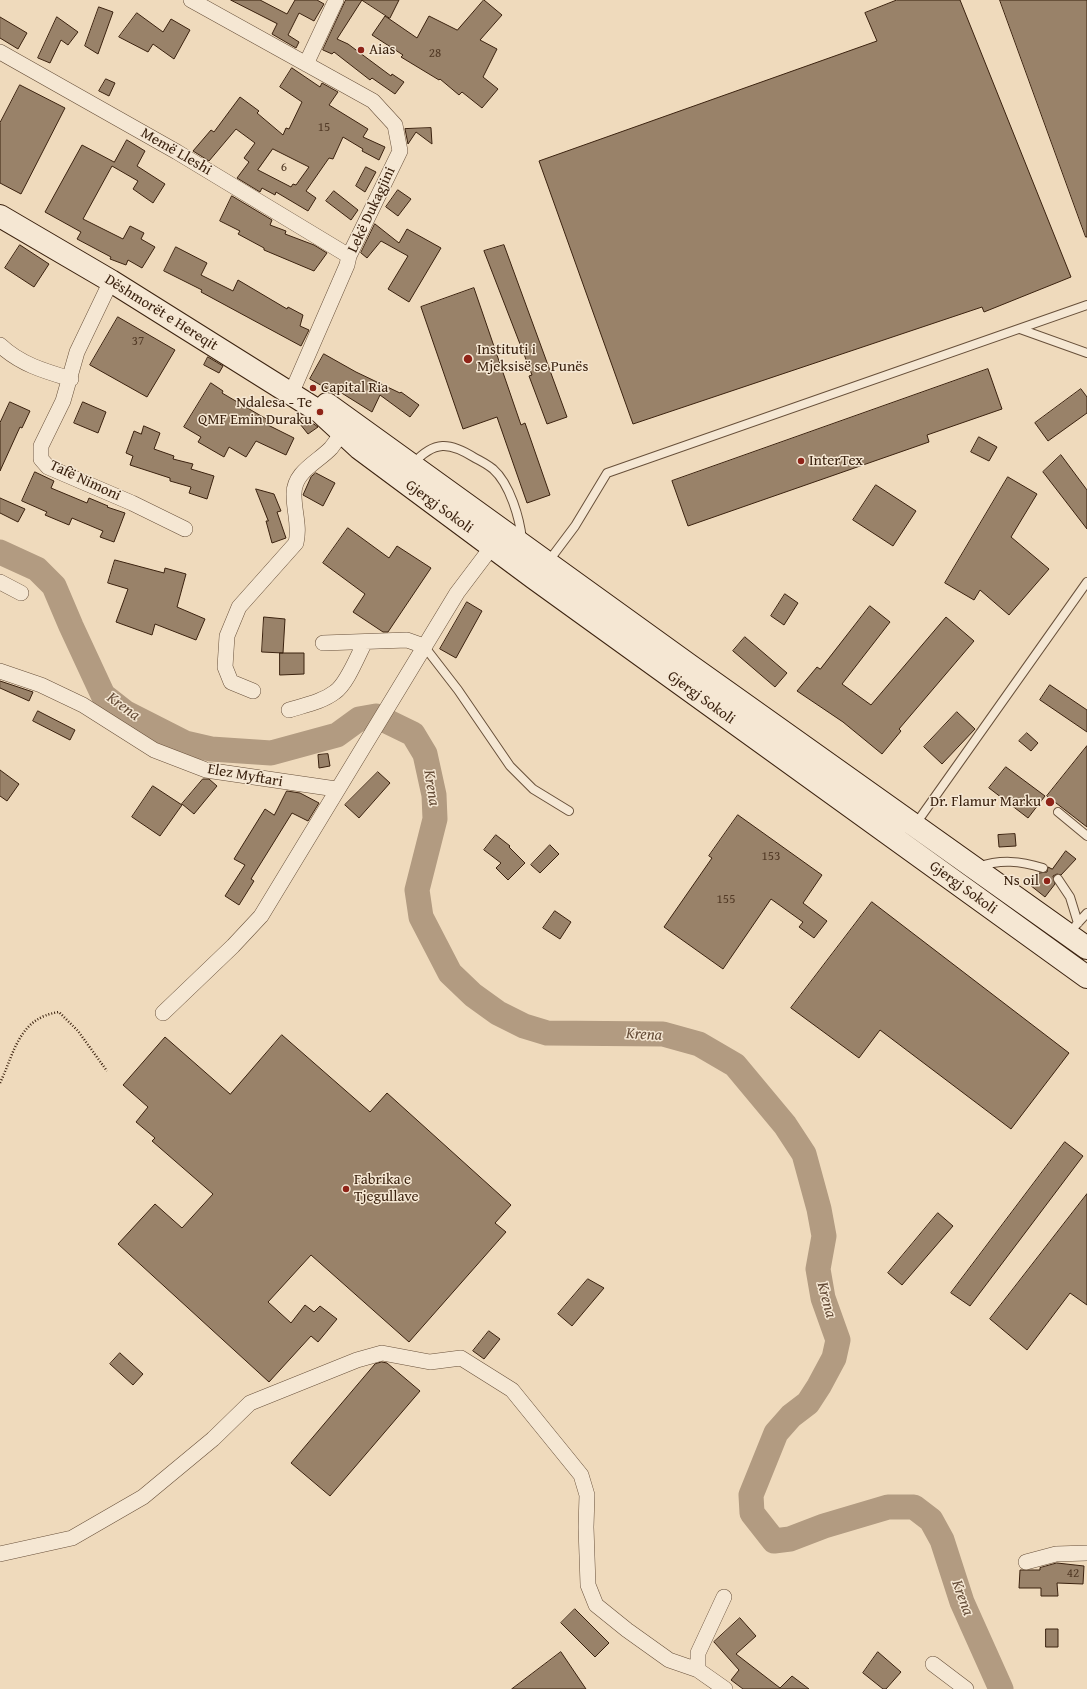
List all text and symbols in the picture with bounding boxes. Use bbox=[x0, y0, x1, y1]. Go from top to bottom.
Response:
place label: Aias bbox=[369, 41, 395, 59]
marker: Aias bbox=[356, 45, 366, 55]
house number: 28 bbox=[429, 46, 441, 62]
house number: 15 bbox=[318, 120, 330, 136]
street label: Memë Lleshi bbox=[137, 124, 215, 180]
house number: 6 bbox=[281, 160, 287, 176]
street label: Lekë Dukagjini bbox=[344, 164, 400, 256]
street label: Dëshmorët e Hereqit bbox=[101, 271, 221, 355]
house number: 37 bbox=[132, 334, 144, 350]
place label: Instituti i Mjeksisë se Punës bbox=[477, 341, 588, 376]
marker: Instituti i Mjeksisë se Punës bbox=[462, 353, 474, 365]
place label: Capital Ria bbox=[321, 379, 388, 397]
marker: Capital Ria bbox=[308, 383, 318, 393]
place label: Ndalesa - Te QMF Emin Duraku bbox=[198, 394, 312, 429]
marker: Ndalesa - Te QMF Emin Duraku bbox=[315, 407, 325, 417]
place label: InterTex bbox=[809, 452, 863, 470]
marker: InterTex bbox=[796, 456, 806, 466]
street label: Tafë Nimoni bbox=[46, 457, 124, 505]
street label: Gjergj Sokoli bbox=[402, 476, 476, 538]
street label: Gjergj Sokoli bbox=[664, 667, 738, 729]
water label: Krena bbox=[103, 689, 143, 725]
street label: Elez Myftari bbox=[206, 761, 284, 791]
water label: Krena bbox=[419, 769, 443, 807]
place label: Dr. Flamur Marku bbox=[930, 793, 1041, 811]
marker: Dr. Flamur Marku bbox=[1044, 796, 1056, 808]
house number: 153 bbox=[762, 849, 780, 865]
street label: Gjergj Sokoli bbox=[926, 857, 1000, 919]
place label: Ns oil bbox=[1004, 872, 1039, 890]
marker: Ns oil bbox=[1042, 876, 1052, 886]
house number: 155 bbox=[717, 892, 735, 908]
water label: Krena bbox=[625, 1024, 663, 1046]
place label: Fabrika e Tjegullave bbox=[354, 1171, 418, 1206]
marker: Fabrika e Tjegullave bbox=[341, 1184, 351, 1194]
water label: Krena bbox=[812, 1280, 840, 1320]
house number: 42 bbox=[1067, 1566, 1079, 1582]
water label: Krena bbox=[947, 1578, 977, 1618]

